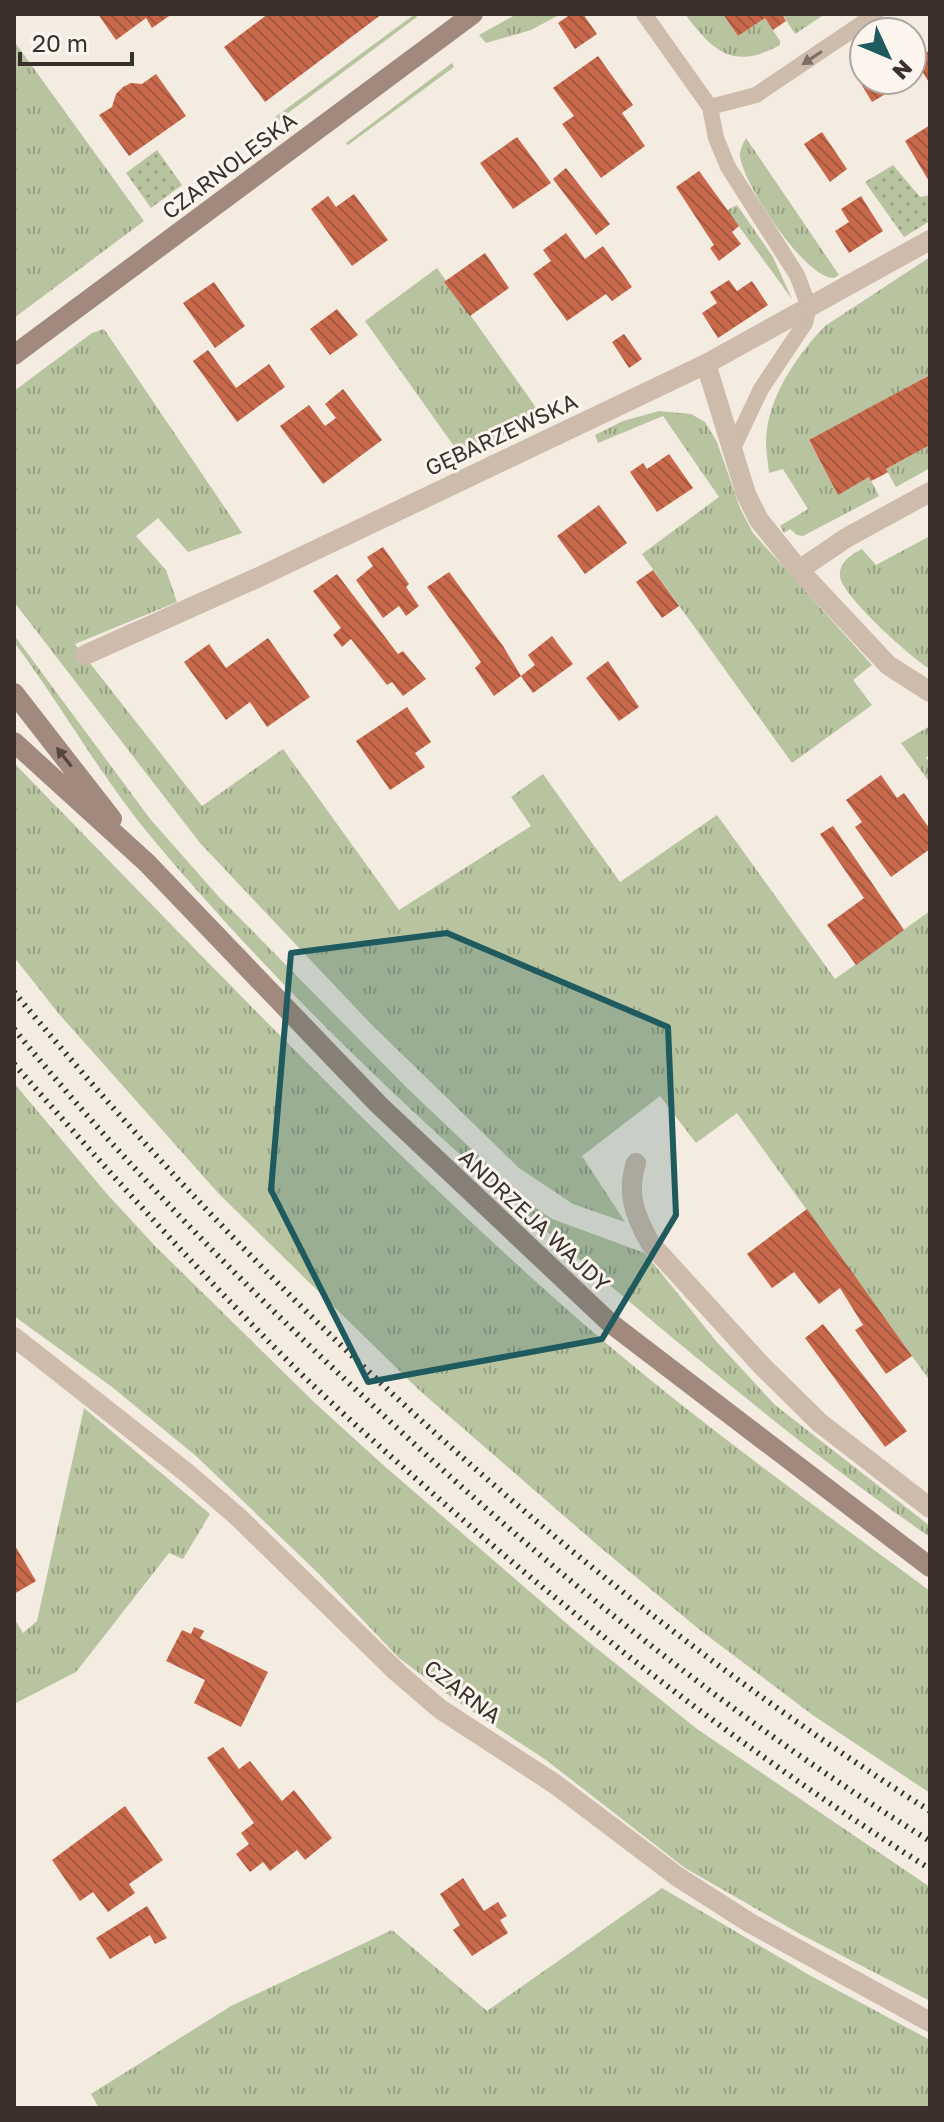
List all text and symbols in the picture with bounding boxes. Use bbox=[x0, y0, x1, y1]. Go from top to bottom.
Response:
scale bar bbox=[20, 16, 132, 66]
north arrow bbox=[848, 16, 928, 96]
text: 20 m bbox=[32, 28, 88, 57]
one-way arrow bbox=[801, 50, 823, 65]
text: N bbox=[887, 55, 918, 86]
street label: CZARNOLESKA bbox=[157, 106, 302, 224]
street label: GĘBARZEWSKA bbox=[421, 387, 582, 481]
one-way arrow bbox=[57, 747, 73, 767]
street label: ANDRZEJA WAJDY bbox=[454, 1143, 616, 1297]
street label: CZARNA bbox=[419, 1653, 507, 1729]

